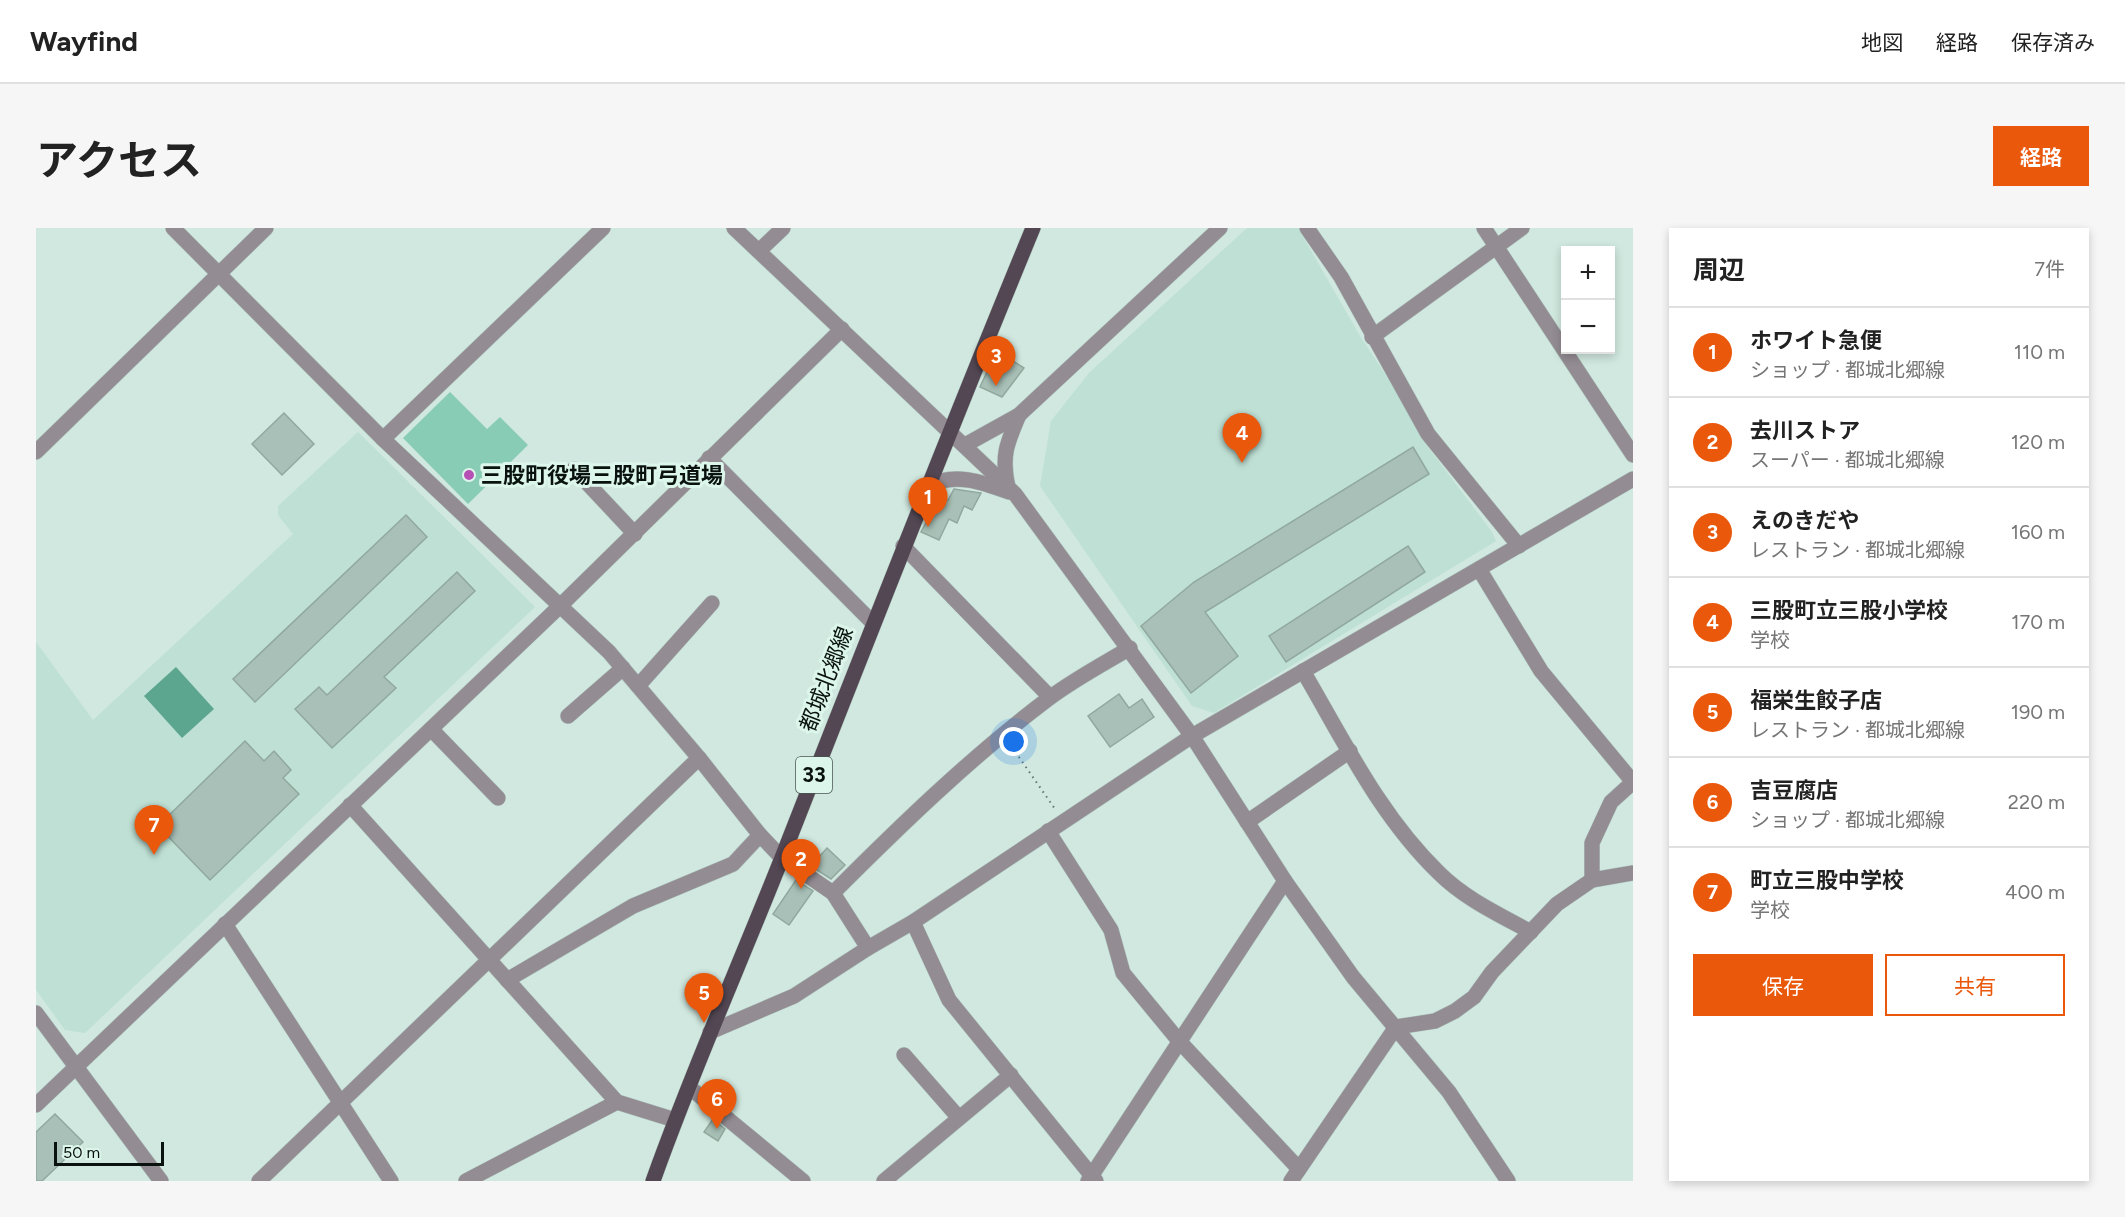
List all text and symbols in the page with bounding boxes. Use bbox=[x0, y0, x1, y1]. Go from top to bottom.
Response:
text: Wayfind bbox=[30, 24, 138, 58]
text: 地図 bbox=[1861, 30, 1903, 55]
text: 経路 bbox=[1936, 30, 1978, 55]
text: 保存済み bbox=[2011, 30, 2095, 55]
button: 経路 bbox=[1993, 126, 2089, 186]
text: アクセス bbox=[36, 135, 202, 186]
map controls bbox=[1561, 246, 1615, 354]
button: + bbox=[1561, 246, 1615, 300]
text: 周辺 bbox=[1693, 254, 1745, 286]
text: 7件 bbox=[2034, 257, 2065, 281]
button: − bbox=[1561, 300, 1615, 354]
text: ホワイト急便 bbox=[1750, 327, 1882, 354]
pin: 3 bbox=[976, 336, 1016, 386]
text: 1 bbox=[1708, 340, 1717, 364]
text: 110 m bbox=[2014, 340, 2065, 364]
text: ショップ · 都城北郷線 bbox=[1750, 358, 1945, 382]
pin: 4 bbox=[1222, 414, 1262, 463]
text: 去川ストア bbox=[1750, 417, 1860, 444]
text: 2 bbox=[1707, 430, 1718, 454]
text: 120 m bbox=[2011, 430, 2065, 454]
text: スーパー · 都城北郷線 bbox=[1750, 448, 1945, 472]
place label: 三股町役場三股町弓道場 bbox=[481, 462, 723, 489]
marker: 三股町役場三股町弓道場 bbox=[462, 468, 476, 482]
pin: 1 bbox=[908, 478, 948, 527]
text: えのきだや bbox=[1750, 507, 1859, 534]
text: 3 bbox=[1707, 520, 1718, 544]
text: 160 m bbox=[2011, 520, 2065, 544]
text: レストラン · 都城北郷線 bbox=[1750, 538, 1965, 562]
text: 三股町立三股小学校 bbox=[1750, 597, 1948, 624]
text: 4 bbox=[1706, 610, 1719, 634]
text: 170 m bbox=[2011, 610, 2065, 634]
street label: 都城北郷線 bbox=[794, 623, 859, 735]
text: 学校 bbox=[1750, 628, 1790, 652]
text: 福栄生餃子店 bbox=[1750, 687, 1882, 714]
text: 5 bbox=[1707, 700, 1718, 724]
text: 190 m bbox=[2011, 700, 2065, 724]
text: レストラン · 都城北郷線 bbox=[1750, 718, 1965, 742]
your location bbox=[999, 727, 1028, 756]
road number: 33 bbox=[796, 757, 832, 793]
text: 吉豆腐店 bbox=[1750, 777, 1838, 804]
text: 6 bbox=[1707, 790, 1718, 814]
text: 220 m bbox=[2008, 790, 2065, 814]
pin: 7 bbox=[134, 806, 174, 855]
text: ショップ · 都城北郷線 bbox=[1750, 808, 1945, 832]
pin: 2 bbox=[782, 840, 820, 889]
text: 町立三股中学校 bbox=[1750, 867, 1904, 894]
text: 7 bbox=[1707, 880, 1718, 904]
text: 400 m bbox=[2005, 880, 2065, 904]
text: 学校 bbox=[1750, 898, 1790, 922]
button: 保存 bbox=[1693, 954, 1873, 1016]
button: 共有 bbox=[1885, 954, 2065, 1016]
pin: 5 bbox=[684, 974, 724, 1023]
pin: 6 bbox=[698, 1080, 736, 1129]
scale bar bbox=[54, 1139, 164, 1166]
text: 50 m bbox=[63, 1143, 100, 1162]

